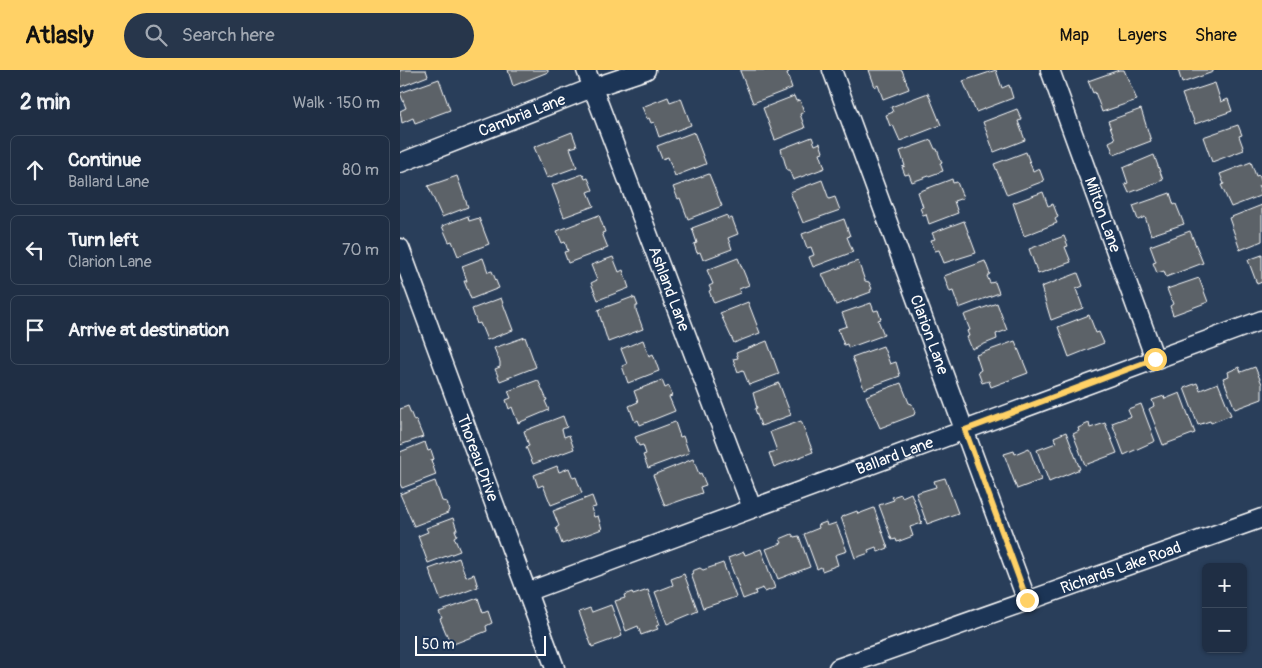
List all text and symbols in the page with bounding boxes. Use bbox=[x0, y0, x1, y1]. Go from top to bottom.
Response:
search box bbox=[124, 13, 474, 58]
text: Atlasly bbox=[25, 21, 94, 50]
icon: search bbox=[142, 21, 170, 49]
text: Search here bbox=[182, 23, 275, 47]
text: Map bbox=[1060, 24, 1089, 47]
text: Layers bbox=[1117, 24, 1167, 47]
text: Share bbox=[1195, 24, 1237, 47]
text: 2 min bbox=[20, 89, 70, 116]
street label: Cambria Lane bbox=[476, 89, 569, 141]
text: Walk · 150 m bbox=[293, 93, 380, 113]
text: Continue bbox=[68, 148, 141, 172]
icon: ahead bbox=[21, 156, 49, 184]
text: 80 m bbox=[342, 160, 379, 180]
text: Ballard Lane bbox=[68, 172, 149, 192]
street label: Milton Lane bbox=[1080, 174, 1125, 255]
text: Turn left bbox=[68, 228, 138, 252]
icon: left bbox=[21, 236, 49, 264]
text: 70 m bbox=[342, 240, 379, 260]
street label: Ashland Lane bbox=[644, 244, 694, 334]
text: Clarion Lane bbox=[68, 252, 152, 272]
street label: Clarion Lane bbox=[905, 292, 953, 378]
icon: arrive bbox=[21, 316, 49, 344]
text: Arrive at destination bbox=[68, 318, 229, 342]
route start bbox=[1144, 348, 1167, 371]
street label: Thoreau Drive bbox=[452, 412, 503, 504]
street label: Ballard Lane bbox=[853, 432, 936, 479]
street label: Richards Lake Road bbox=[1058, 537, 1184, 599]
map controls bbox=[1202, 563, 1247, 653]
button: + bbox=[1202, 563, 1247, 608]
route end bbox=[1016, 589, 1039, 612]
button: − bbox=[1202, 608, 1247, 653]
scale bar bbox=[415, 633, 546, 656]
text: 50 m bbox=[422, 636, 455, 653]

